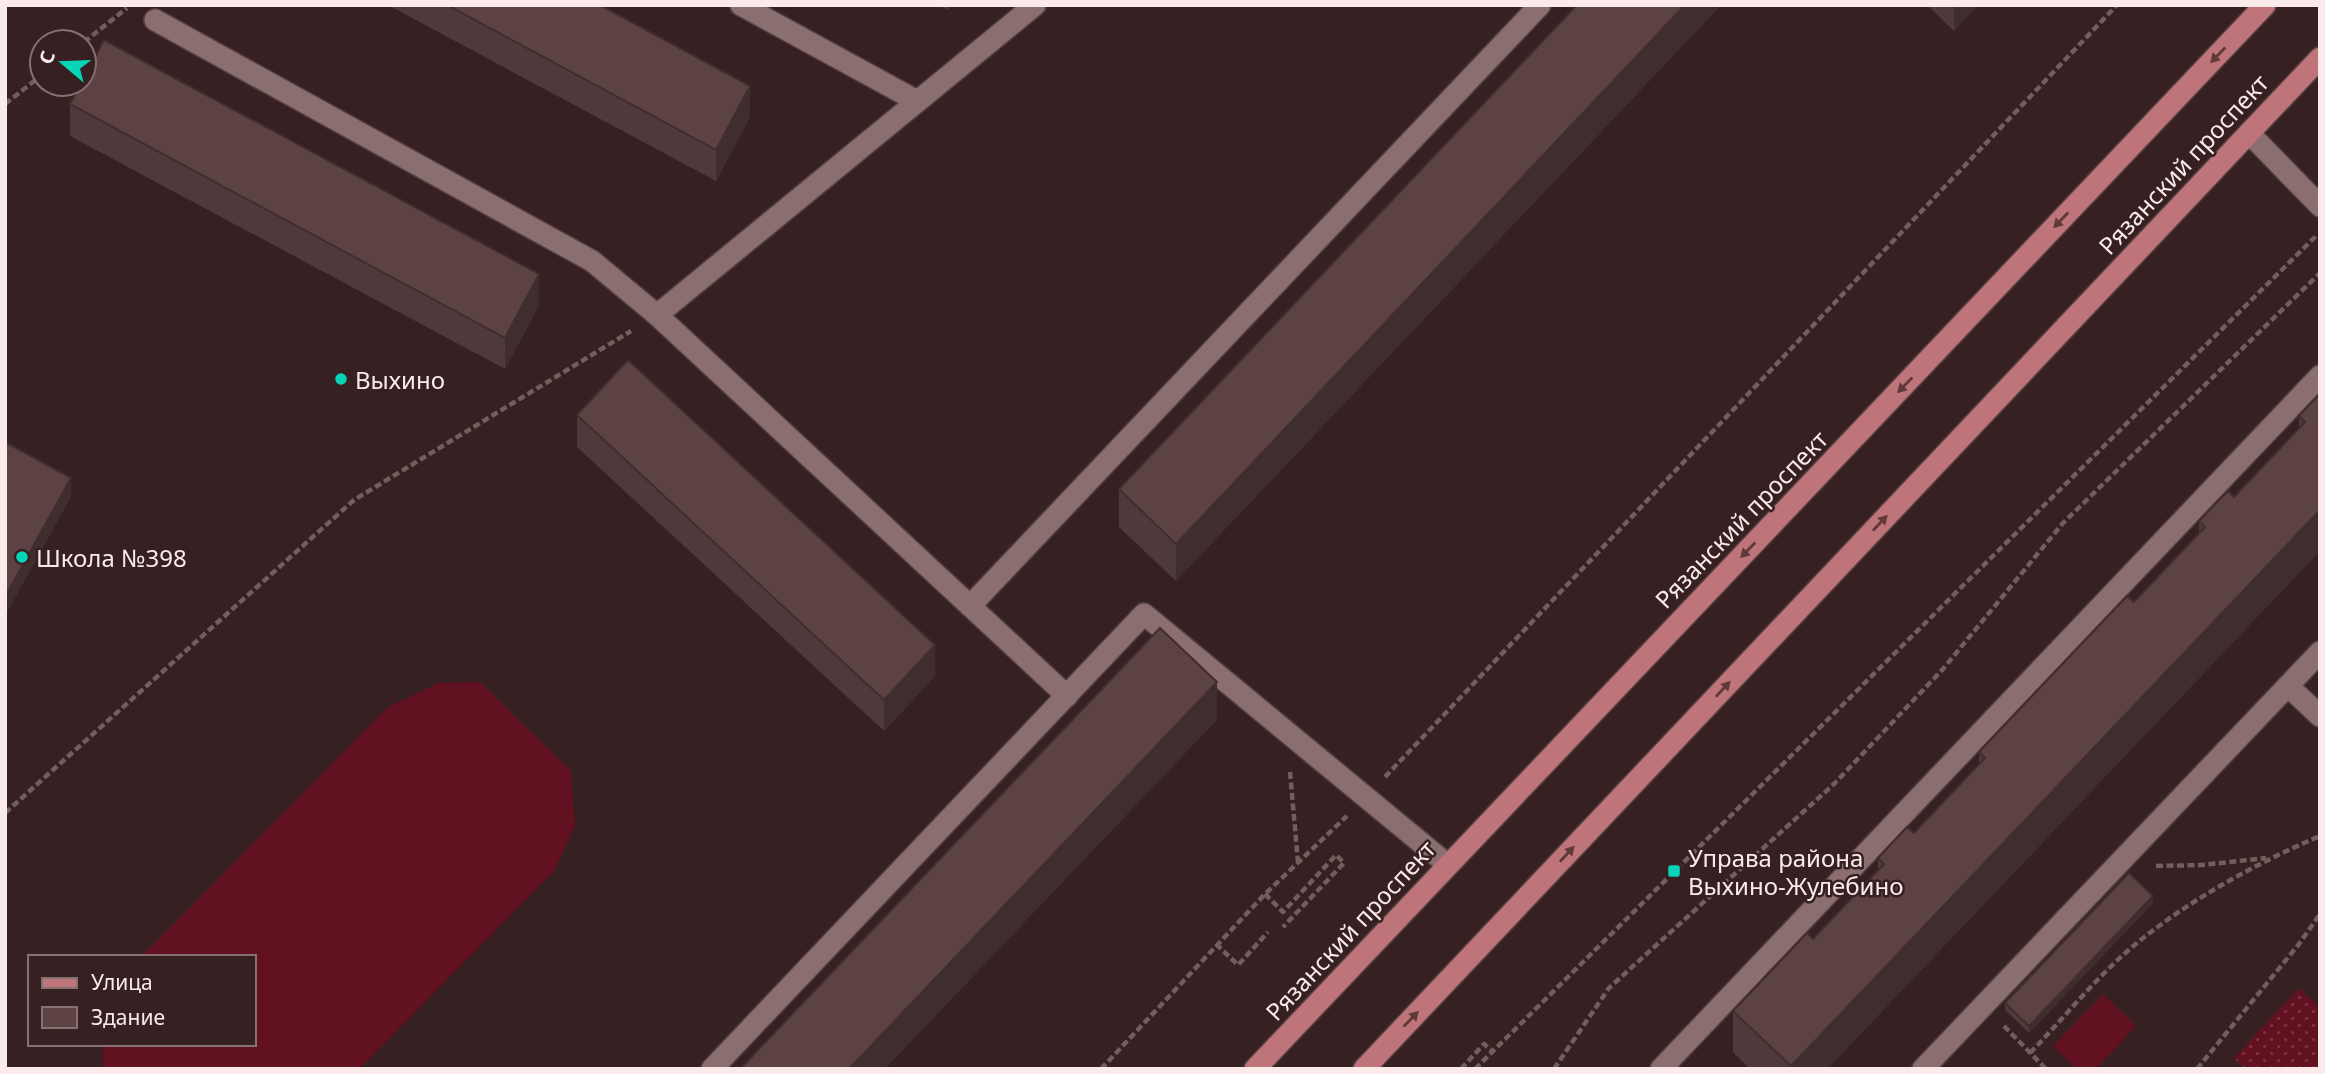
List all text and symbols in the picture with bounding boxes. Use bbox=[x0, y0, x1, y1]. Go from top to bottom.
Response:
north arrow bbox=[28, 28, 98, 98]
one-way arrow bbox=[2211, 46, 2227, 63]
text: С bbox=[33, 47, 61, 67]
street label: Рязанский проспект bbox=[2091, 67, 2275, 261]
one-way arrow bbox=[2054, 211, 2070, 228]
place label: Выхино bbox=[355, 363, 445, 396]
marker: Выхино bbox=[333, 371, 349, 387]
one-way arrow bbox=[1896, 376, 1913, 393]
street label: Рязанский проспект bbox=[1647, 423, 1835, 615]
one-way arrow bbox=[1871, 515, 1888, 532]
place label: Школа №398 bbox=[36, 541, 187, 574]
one-way arrow bbox=[1740, 541, 1756, 558]
marker: Школа №398 bbox=[14, 549, 30, 565]
one-way arrow bbox=[1715, 681, 1731, 698]
street label: Рязанский проспект bbox=[1258, 833, 1442, 1027]
place label: Управа района Выхино-Жулебино bbox=[1688, 841, 1904, 902]
one-way arrow bbox=[1559, 846, 1575, 863]
marker: Управа района Выхино-Жулебино bbox=[1666, 863, 1682, 879]
legend bbox=[28, 955, 256, 1046]
text: Улица bbox=[91, 968, 153, 996]
text: Здание bbox=[91, 1003, 165, 1031]
one-way arrow bbox=[1402, 1011, 1418, 1028]

